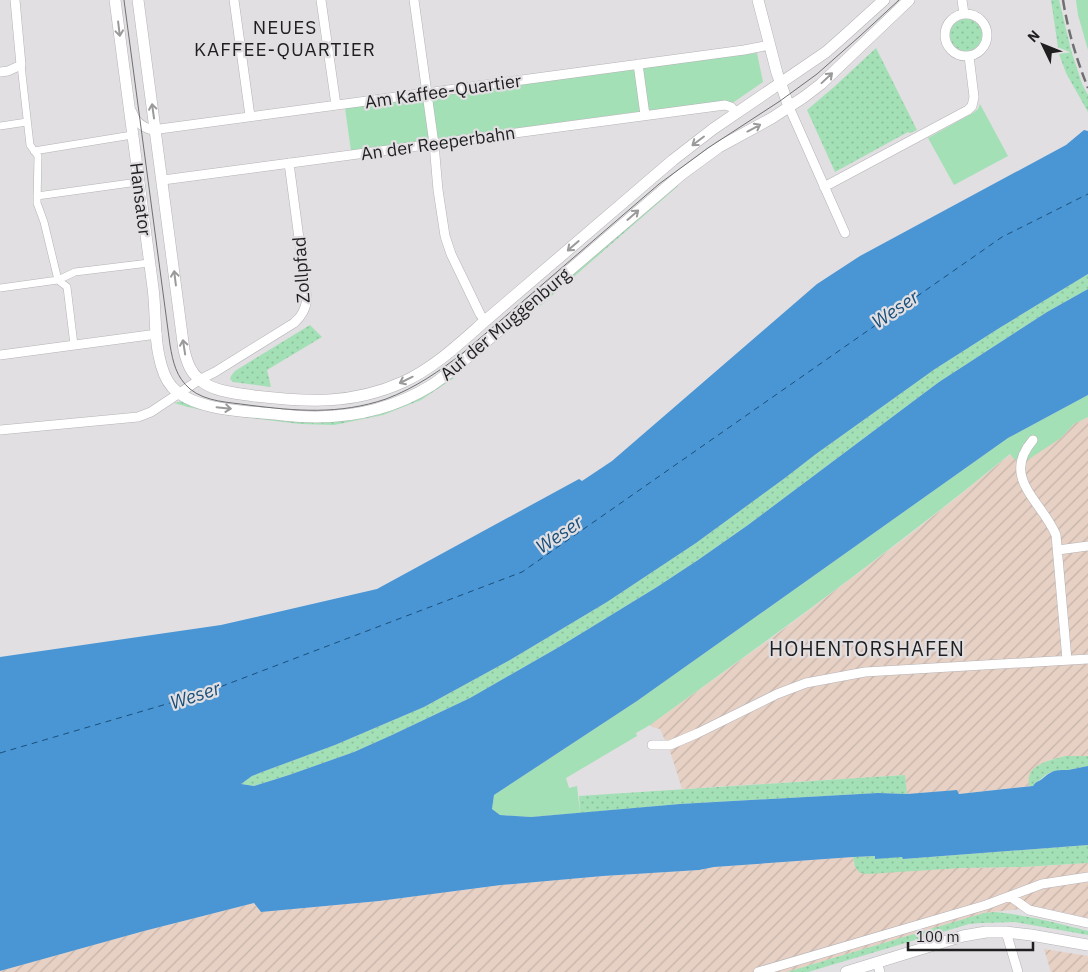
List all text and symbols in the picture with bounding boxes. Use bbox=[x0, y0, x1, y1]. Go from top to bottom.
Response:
district label: NEUES KAFFEE-QUARTIER bbox=[194, 15, 376, 61]
north arrow bbox=[1018, 20, 1068, 70]
one-way arrow bbox=[114, 21, 124, 37]
text: N bbox=[1023, 26, 1044, 46]
street label: Am Kaffee-Quartier bbox=[363, 69, 523, 113]
one-way arrow bbox=[821, 72, 834, 83]
one-way arrow bbox=[148, 104, 158, 120]
street label: An der Reeperbahn bbox=[359, 121, 517, 165]
one-way arrow bbox=[747, 123, 762, 133]
one-way arrow bbox=[691, 136, 705, 146]
street label: Hansator bbox=[125, 161, 157, 237]
one-way arrow bbox=[627, 210, 640, 221]
street label: Zollpfad bbox=[287, 236, 315, 304]
one-way arrow bbox=[567, 240, 580, 251]
street label: Auf der Muggenburg bbox=[435, 262, 575, 385]
one-way arrow bbox=[170, 271, 180, 287]
water label: Weser bbox=[867, 284, 924, 333]
one-way arrow bbox=[179, 339, 189, 355]
one-way arrow bbox=[399, 376, 414, 385]
one-way arrow bbox=[216, 403, 232, 413]
water label: Weser bbox=[531, 509, 588, 558]
district label: HOHENTORSHAFEN bbox=[769, 635, 965, 662]
water label: Weser bbox=[167, 675, 224, 714]
scale bar bbox=[908, 920, 1033, 952]
text: 100 m bbox=[916, 927, 960, 946]

